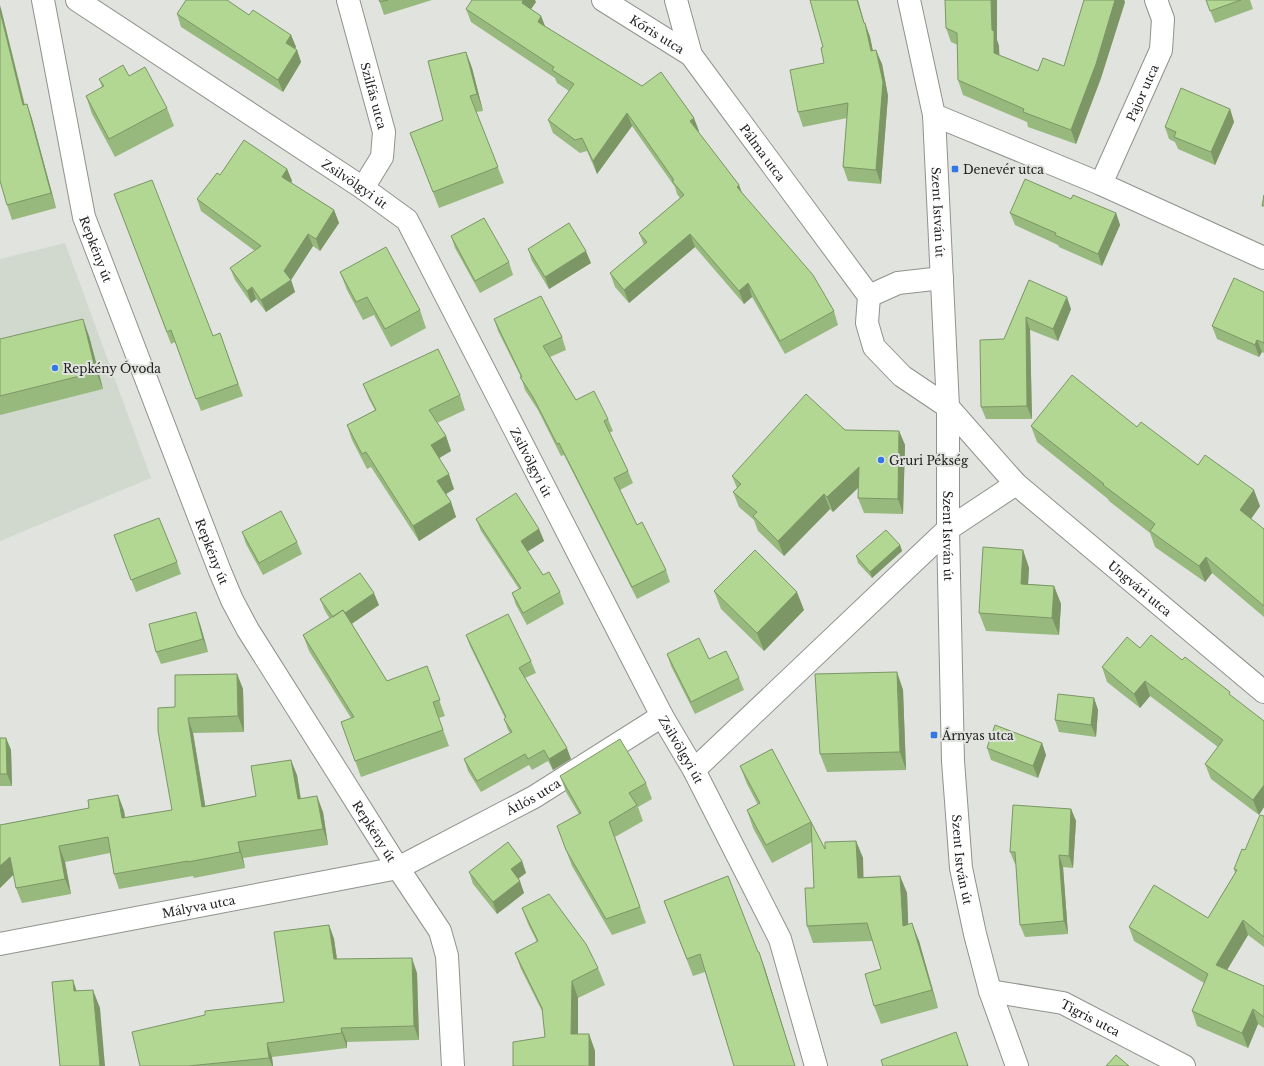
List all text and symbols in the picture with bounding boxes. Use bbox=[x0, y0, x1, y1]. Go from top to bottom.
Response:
street label: Kőris utca bbox=[627, 11, 688, 57]
street label: Szilfás utca bbox=[358, 60, 390, 131]
street label: Pajor utca bbox=[1123, 62, 1161, 124]
street label: Pálma utca bbox=[737, 121, 789, 184]
street label: Zsilvölgyi út bbox=[319, 156, 391, 211]
place label: Denevér utca bbox=[963, 162, 1044, 177]
marker: Denevér utca bbox=[950, 164, 960, 174]
street label: Szent István út bbox=[929, 167, 948, 258]
street label: Repkény út bbox=[77, 214, 116, 285]
place label: Repkény Óvoda bbox=[63, 360, 161, 376]
marker: Repkény Óvoda bbox=[50, 363, 60, 373]
street label: Zsilvölgyi út bbox=[507, 425, 556, 500]
place label: Gruri Pékség bbox=[889, 453, 969, 468]
marker: Gruri Pékség bbox=[876, 455, 886, 465]
street label: Szent István út bbox=[940, 491, 957, 582]
street label: Repkény út bbox=[193, 516, 232, 587]
street label: Ungvári utca bbox=[1105, 557, 1175, 619]
street label: Zsilvölgyi út bbox=[656, 713, 707, 786]
place label: Árnyas utca bbox=[941, 727, 1014, 743]
marker: Árnyas utca bbox=[929, 730, 939, 740]
street label: Átlós utca bbox=[502, 775, 563, 818]
street label: Repkény út bbox=[350, 797, 400, 865]
street label: Szent István út bbox=[950, 814, 976, 906]
street label: Mályva utca bbox=[161, 892, 237, 920]
street label: Tigris utca bbox=[1058, 996, 1123, 1039]

